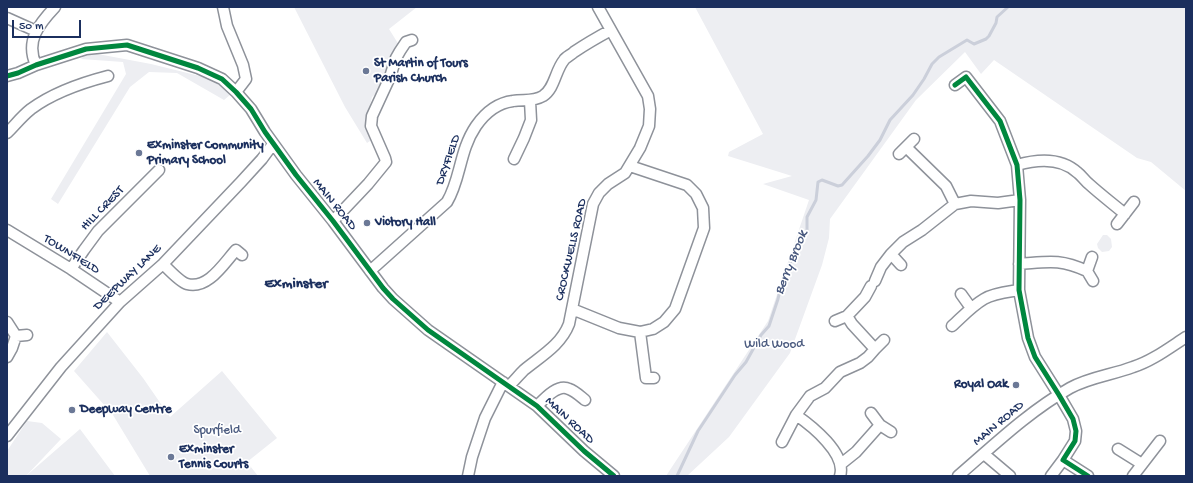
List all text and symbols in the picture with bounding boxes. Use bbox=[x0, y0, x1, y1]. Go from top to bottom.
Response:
scale bar bbox=[14, 12, 83, 38]
text: 50 m bbox=[19, 20, 44, 34]
place label: St Martin of Tours Parish Church bbox=[374, 56, 468, 87]
marker: St Martin of Tours Parish Church bbox=[361, 66, 371, 76]
street label: DRYFIELD bbox=[433, 133, 465, 187]
place label: Exminster Community Primary School bbox=[147, 138, 264, 169]
marker: Exminster Community Primary School bbox=[134, 148, 144, 158]
street label: MAIN ROAD bbox=[308, 176, 360, 234]
street label: HILL CREST bbox=[78, 183, 128, 235]
street label: CROCKWELLS ROAD bbox=[553, 197, 591, 303]
place label: Victory Hall bbox=[375, 215, 436, 231]
marker: Victory Hall bbox=[362, 218, 372, 228]
water label: Berry Brook bbox=[772, 229, 812, 297]
street label: TOWNFIELD bbox=[40, 232, 102, 278]
street label: DEEPWAY LANE bbox=[91, 242, 165, 314]
district label: Exminster bbox=[265, 276, 327, 294]
park label: Wild Wood bbox=[744, 337, 804, 353]
place label: Royal Oak bbox=[954, 377, 1008, 393]
marker: Royal Oak bbox=[1011, 380, 1021, 390]
street label: MAIN ROAD bbox=[541, 394, 597, 448]
street label: MAIN ROAD bbox=[970, 398, 1028, 450]
place label: Deepway Centre bbox=[80, 402, 172, 418]
marker: Deepway Centre bbox=[67, 405, 77, 415]
park label: Spurfield bbox=[193, 423, 241, 439]
place label: Exminster Tennis Courts bbox=[179, 442, 248, 473]
marker: Exminster Tennis Courts bbox=[166, 452, 176, 462]

